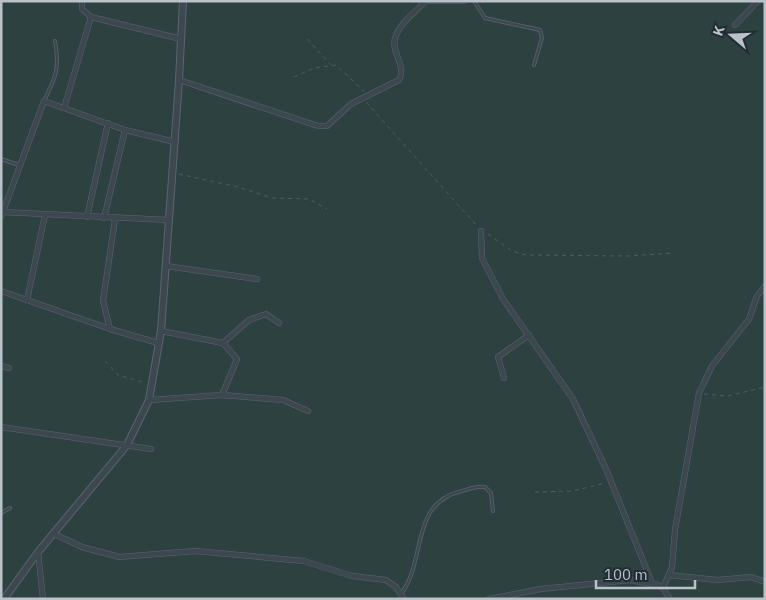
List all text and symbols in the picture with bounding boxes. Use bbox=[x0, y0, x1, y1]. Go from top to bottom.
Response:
north arrow bbox=[706, 10, 756, 60]
text: K bbox=[709, 23, 729, 38]
scale bar bbox=[596, 558, 695, 590]
text: 100 m bbox=[604, 565, 648, 584]

